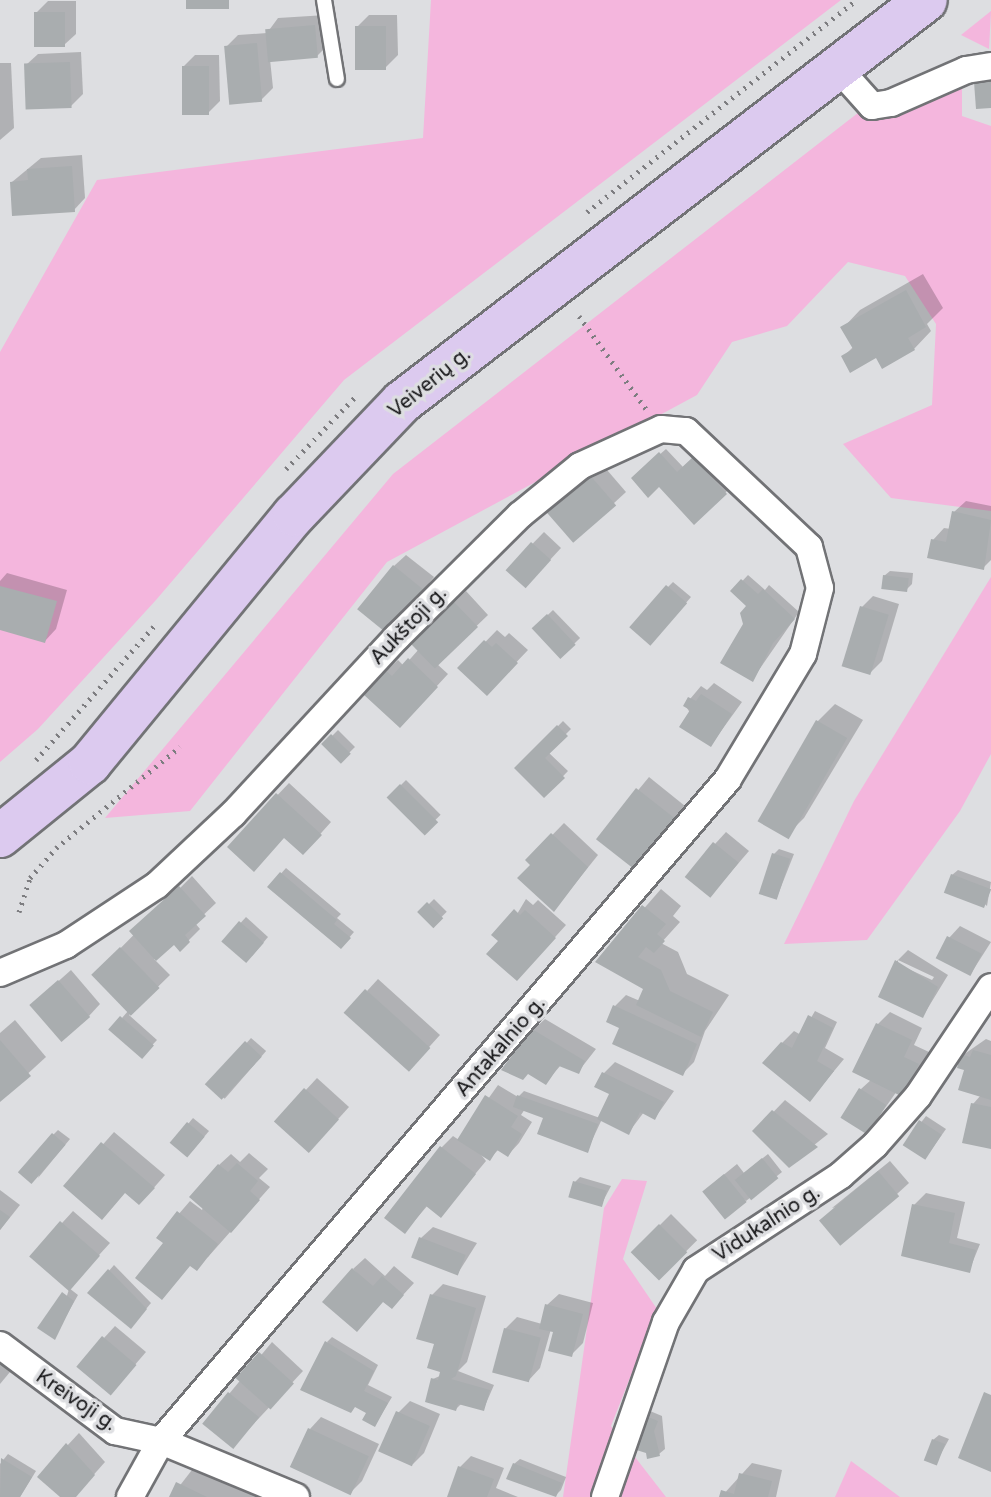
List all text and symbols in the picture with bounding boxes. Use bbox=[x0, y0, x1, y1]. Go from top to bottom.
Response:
street label: Veiverių g. bbox=[384, 343, 476, 423]
street label: Aukštoji g. bbox=[366, 582, 452, 670]
street label: Antakalnio g. bbox=[451, 992, 551, 1102]
street label: Vidukalnio g. bbox=[709, 1181, 825, 1267]
street label: Kreivoji g. bbox=[31, 1365, 121, 1437]

